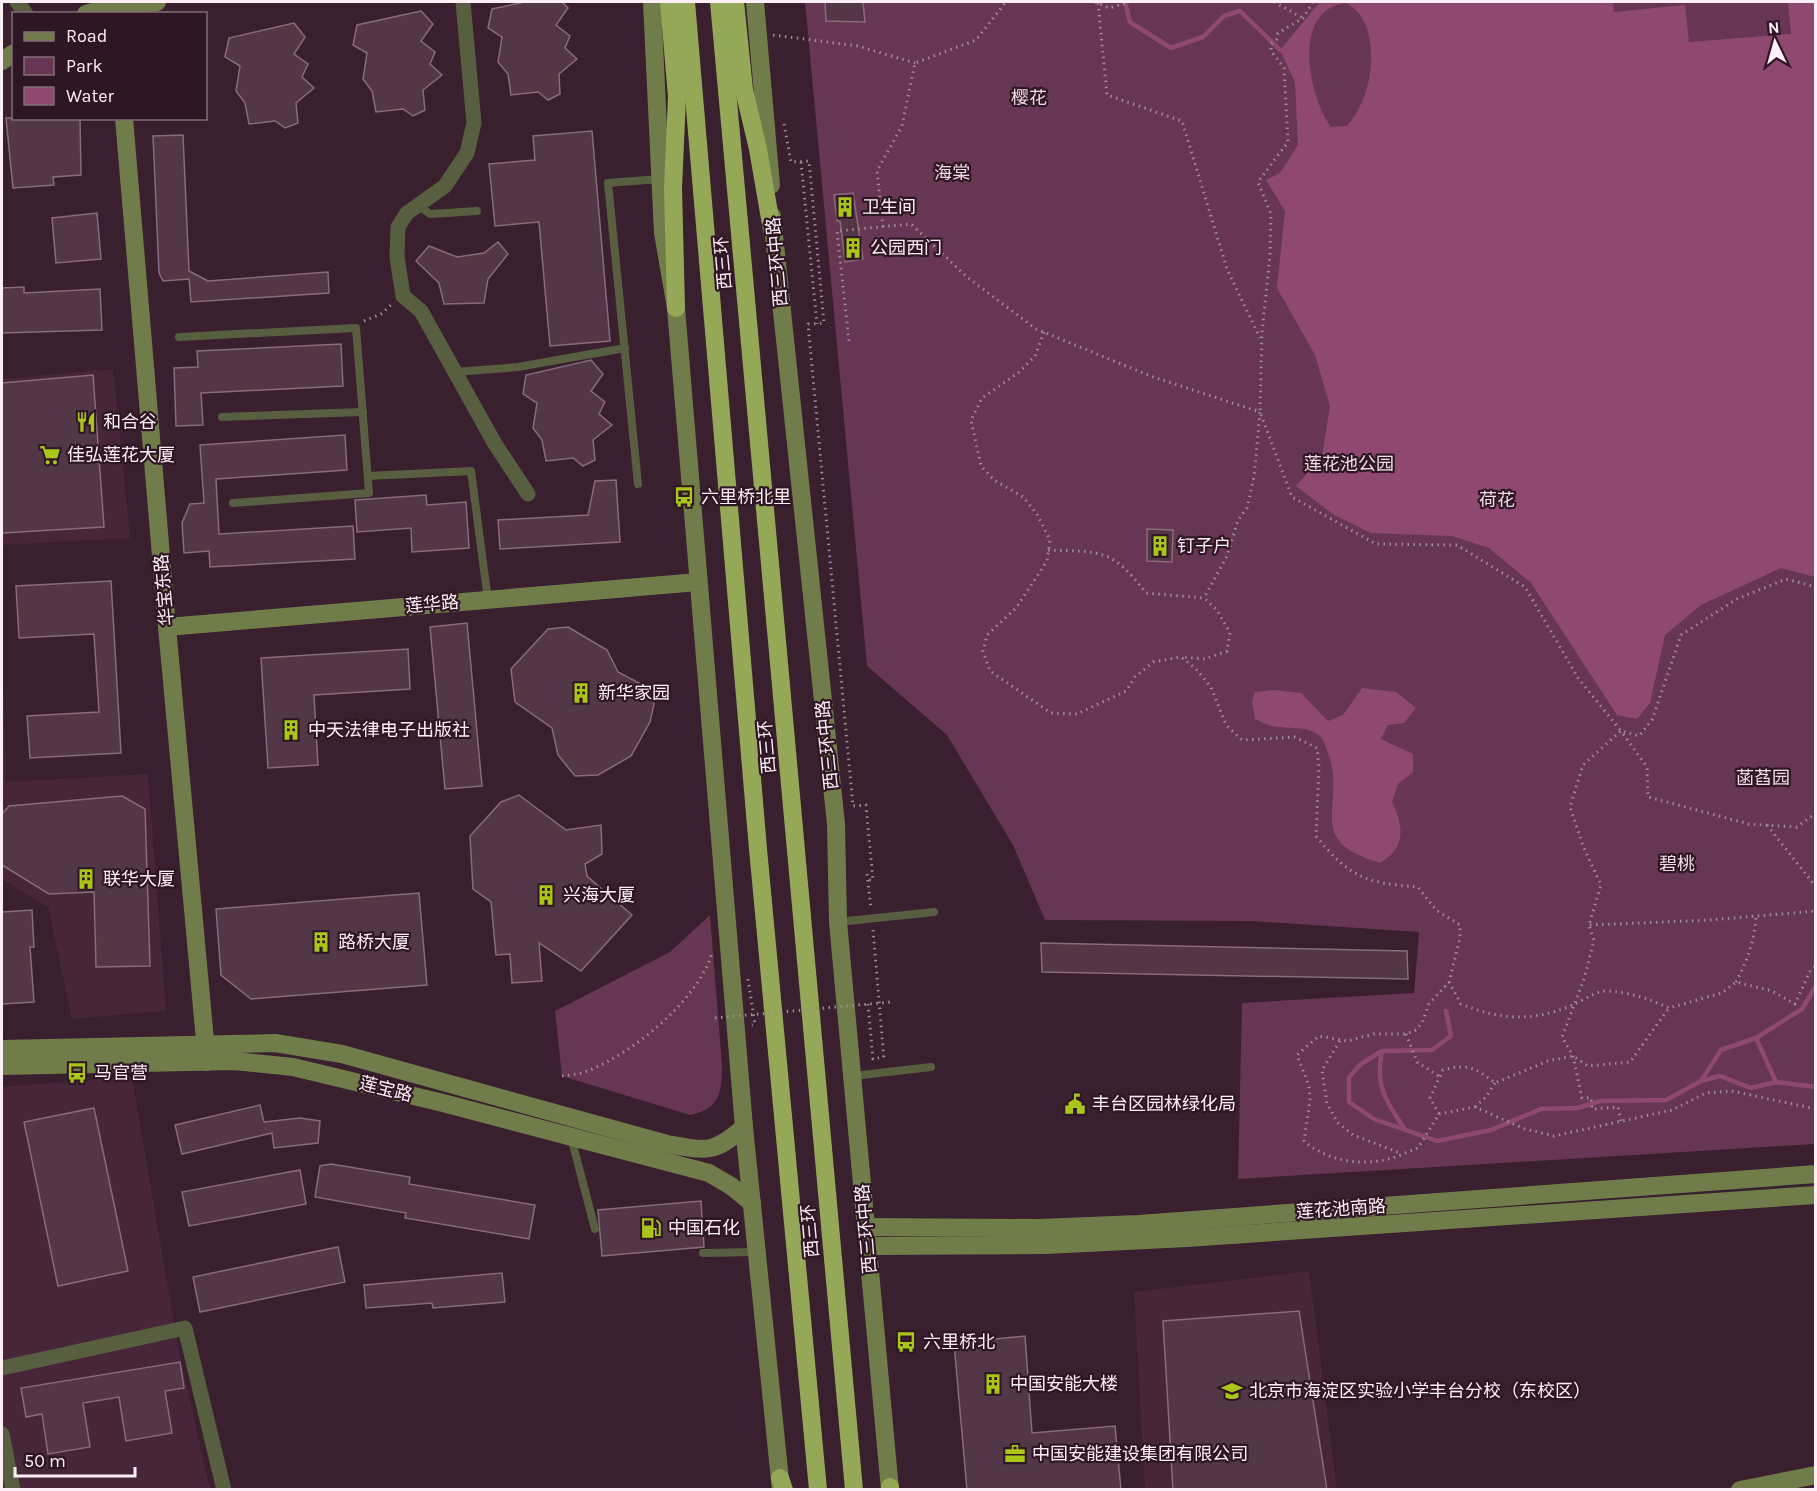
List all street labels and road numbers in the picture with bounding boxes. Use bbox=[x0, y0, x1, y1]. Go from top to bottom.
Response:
street label: 西三环中路 bbox=[762, 216, 792, 308]
street label: 西三环 bbox=[710, 235, 736, 291]
street label: 华宝东路 bbox=[150, 553, 178, 627]
street label: 莲华路 bbox=[404, 591, 460, 617]
street label: 西三环中路 bbox=[811, 699, 843, 791]
street label: 西三环 bbox=[754, 719, 780, 775]
street label: 莲宝路 bbox=[357, 1072, 415, 1106]
street label: 西三环中路 bbox=[851, 1183, 881, 1275]
street label: 莲花池南路 bbox=[1295, 1195, 1387, 1223]
street label: 西三环 bbox=[797, 1203, 823, 1259]

